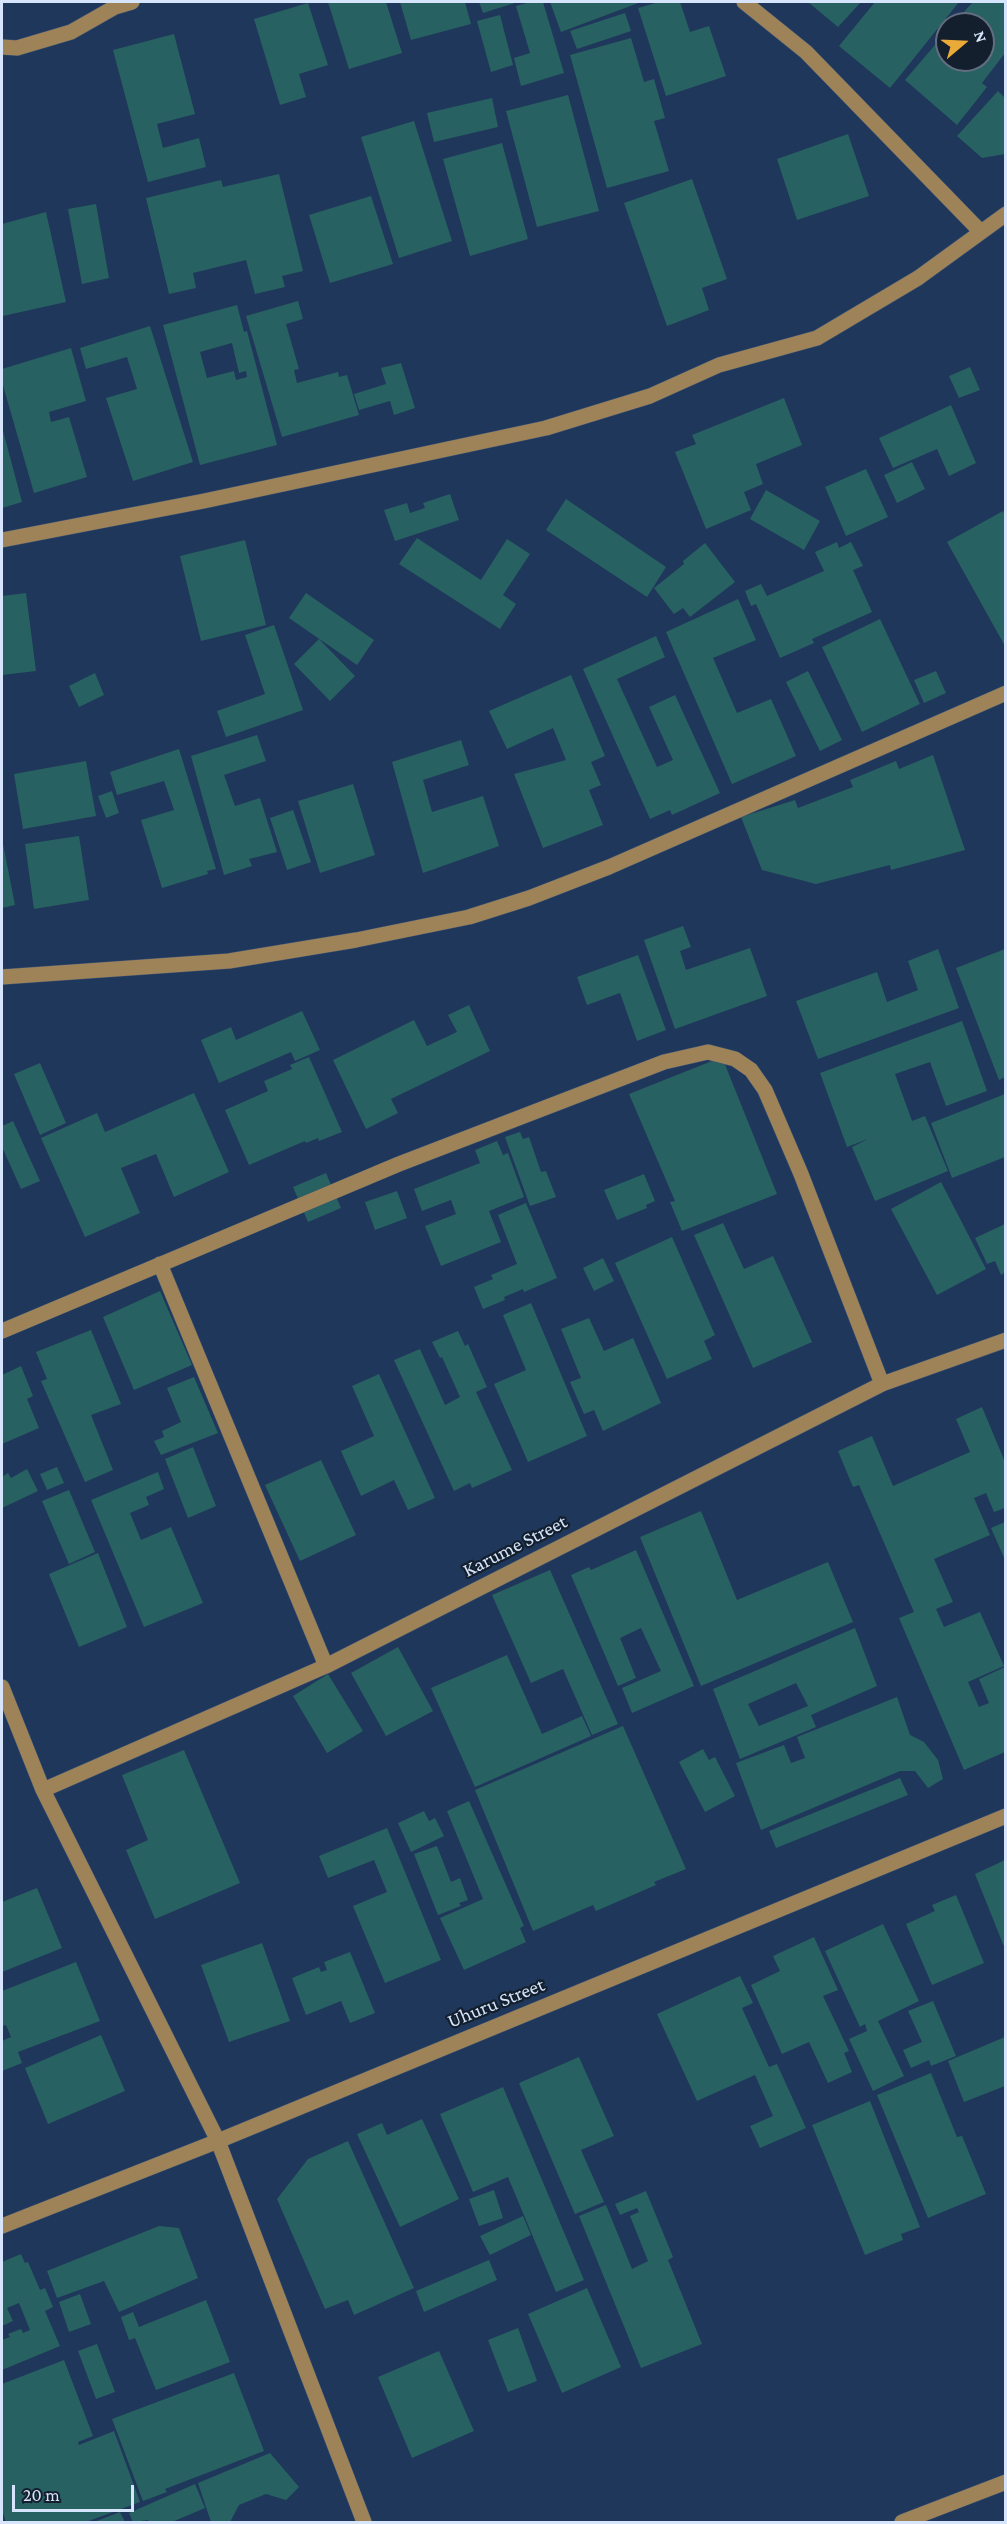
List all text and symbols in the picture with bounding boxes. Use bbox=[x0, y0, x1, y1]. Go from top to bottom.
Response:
north arrow bbox=[935, 12, 995, 72]
text: N bbox=[971, 29, 990, 45]
street label: Karume Street bbox=[459, 1509, 571, 1583]
street label: Uhuru Street bbox=[444, 1973, 548, 2033]
scale bar bbox=[15, 2473, 136, 2511]
text: 20 m bbox=[23, 2485, 60, 2505]

